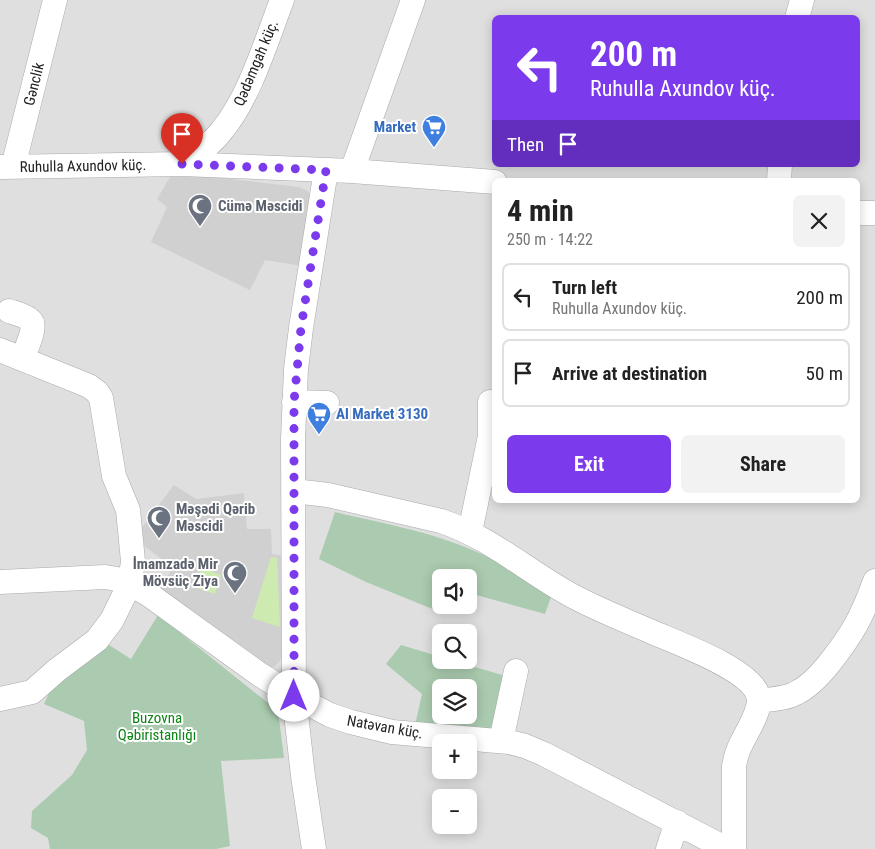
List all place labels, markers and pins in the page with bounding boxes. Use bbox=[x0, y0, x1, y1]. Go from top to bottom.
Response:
pin bbox=[161, 113, 203, 164]
supermarket icon: Market bbox=[421, 114, 447, 148]
place label: Market bbox=[374, 118, 416, 136]
mosque icon: Cümə Məscidi bbox=[187, 193, 213, 227]
place label: Cümə Məscidi bbox=[218, 197, 303, 215]
supermarket icon: Al Market 3130 bbox=[306, 401, 332, 435]
place label: Al Market 3130 bbox=[336, 405, 428, 423]
place label: Məşədi Qərib Məscidi bbox=[176, 500, 255, 535]
mosque icon: Məşədi Qərib Məscidi bbox=[146, 505, 172, 539]
place label: İmamzadə Mir Mövsüç Ziya bbox=[133, 555, 218, 590]
mosque icon: İmamzadə Mir Mövsüç Ziya bbox=[222, 560, 248, 594]

